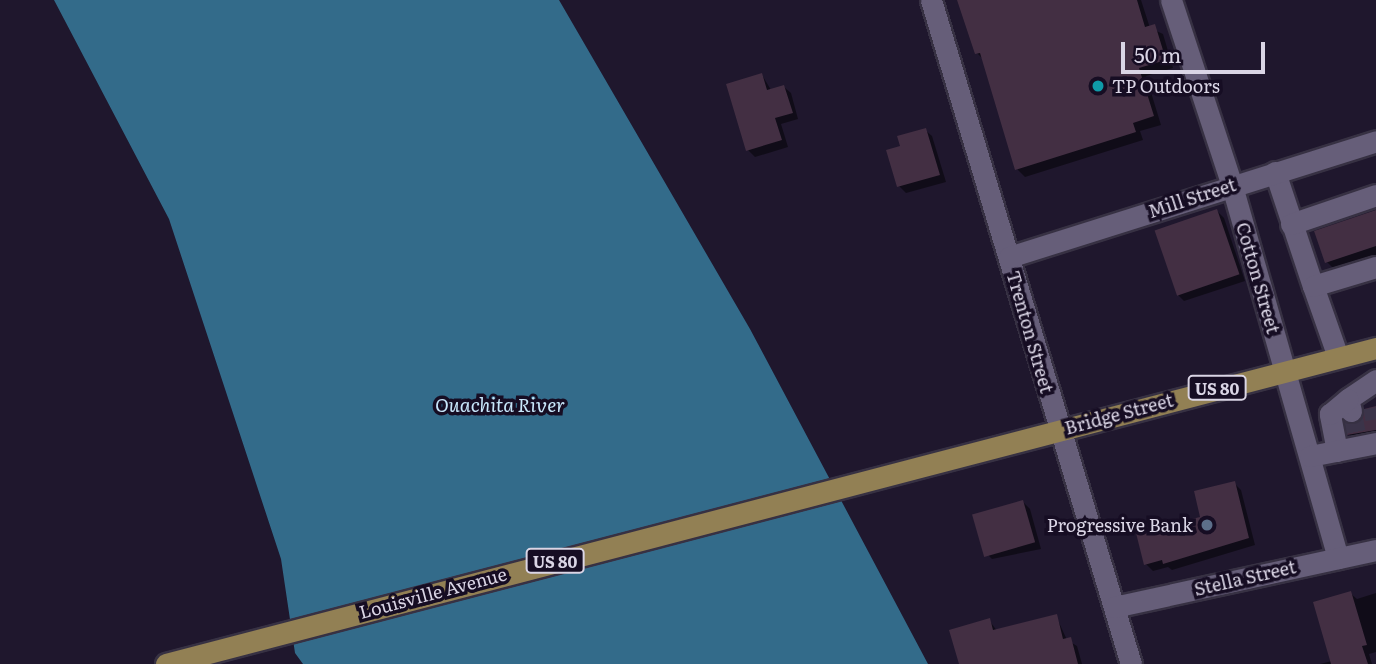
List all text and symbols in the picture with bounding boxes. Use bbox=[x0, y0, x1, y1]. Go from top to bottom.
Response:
scale bar bbox=[1124, 28, 1268, 72]
text: 50 m bbox=[1134, 38, 1181, 69]
place label: TP Outdoors bbox=[1112, 75, 1220, 97]
marker: TP Outdoors bbox=[1090, 78, 1106, 94]
street label: Mill Street bbox=[1145, 174, 1239, 222]
street label: Cotton Street bbox=[1232, 220, 1284, 336]
street label: Trenton Street bbox=[1002, 268, 1058, 396]
road number: US 80 bbox=[1187, 376, 1247, 400]
street label: Bridge Street bbox=[1062, 389, 1176, 439]
water label: Ouachita River bbox=[435, 394, 565, 416]
place label: Progressive Bank bbox=[1047, 514, 1193, 536]
marker: Progressive Bank bbox=[1199, 517, 1215, 533]
road number: US 80 bbox=[525, 548, 585, 574]
street label: Stella Street bbox=[1192, 556, 1298, 600]
street label: Louisville Avenue bbox=[357, 563, 509, 623]

